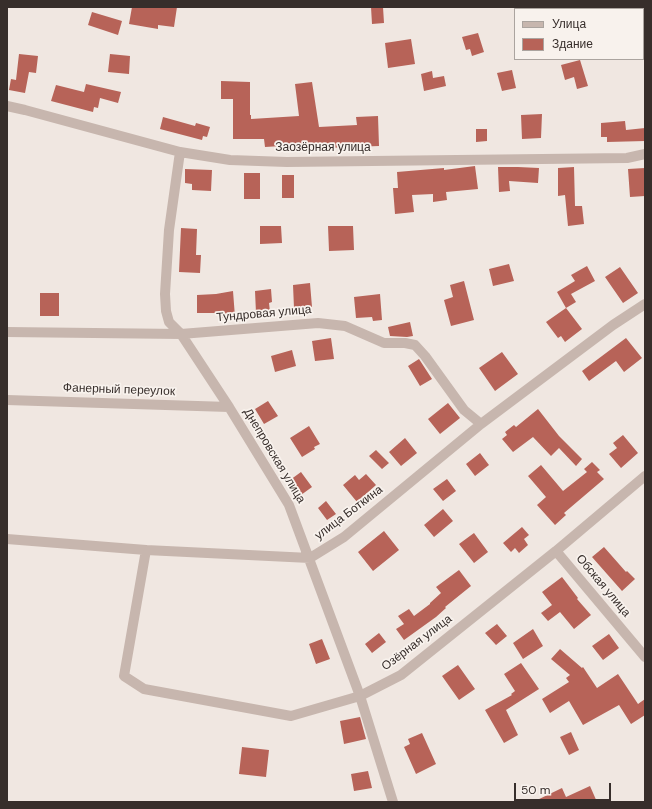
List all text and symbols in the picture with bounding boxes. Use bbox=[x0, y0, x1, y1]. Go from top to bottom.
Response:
legend bbox=[514, 8, 644, 60]
text: Улица bbox=[552, 16, 586, 32]
text: Здание bbox=[552, 36, 593, 52]
street label: Заозёрная улица bbox=[275, 141, 371, 155]
street label: Тундровая улица bbox=[216, 303, 312, 325]
street label: Фанерный переулок bbox=[63, 381, 175, 399]
street label: Днепровская улица bbox=[240, 406, 308, 506]
street label: улица Боткина bbox=[312, 483, 386, 543]
street label: Обская улица bbox=[573, 552, 633, 620]
street label: Озёрная улица bbox=[379, 612, 455, 674]
scale bar bbox=[516, 775, 613, 801]
text: 50 m bbox=[521, 782, 550, 798]

